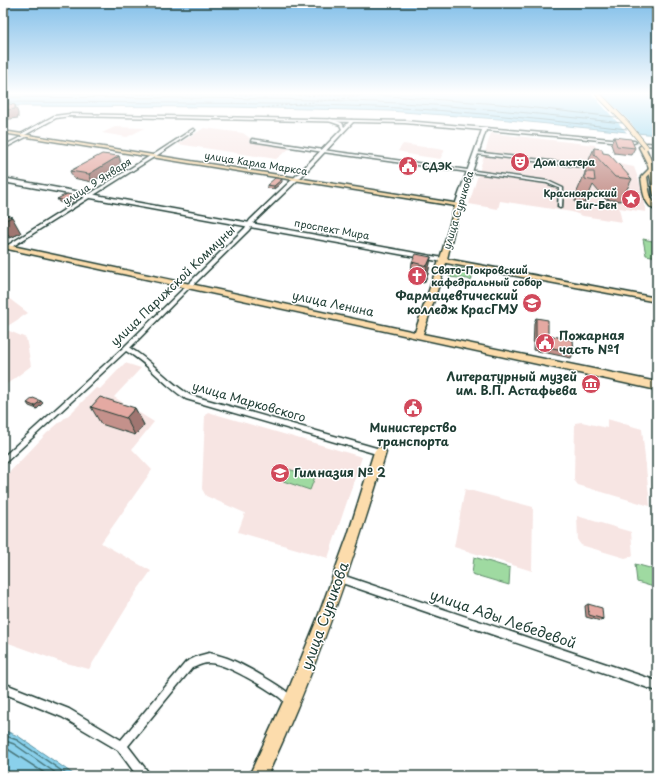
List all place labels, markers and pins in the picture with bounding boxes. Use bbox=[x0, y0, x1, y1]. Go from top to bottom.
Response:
theatre icon: Дом актера bbox=[509, 151, 531, 173]
place label: Дом актера bbox=[533, 154, 596, 169]
public building icon: СДЭК bbox=[397, 155, 419, 177]
place label: СДЭК bbox=[422, 158, 453, 173]
place label: Красноярский Биг-Бен bbox=[544, 185, 617, 212]
place icon: Красноярский Биг-Бен bbox=[620, 188, 642, 210]
place label: Свято-Покровский кафедральный собор bbox=[431, 262, 542, 289]
church icon: Свято-Покровский кафедральный собор bbox=[406, 265, 428, 287]
place label: Фармацевтический колледж КрасГМУ bbox=[396, 286, 518, 318]
school or university icon: Фармацевтический колледж КрасГМУ bbox=[521, 292, 543, 314]
place label: Пожарная часть №1 bbox=[559, 326, 625, 358]
public building icon: Пожарная часть №1 bbox=[534, 332, 556, 354]
place label: Литературный музей им. В.П. Астафьева bbox=[447, 367, 577, 399]
museum icon: Литературный музей им. В.П. Астафьева bbox=[580, 373, 602, 395]
public building icon: Министерство транспорта bbox=[402, 397, 424, 419]
place label: Министерство транспорта bbox=[369, 418, 457, 450]
school or university icon: Гимназия № 2 bbox=[269, 462, 291, 484]
place label: Гимназия № 2 bbox=[294, 463, 386, 481]

